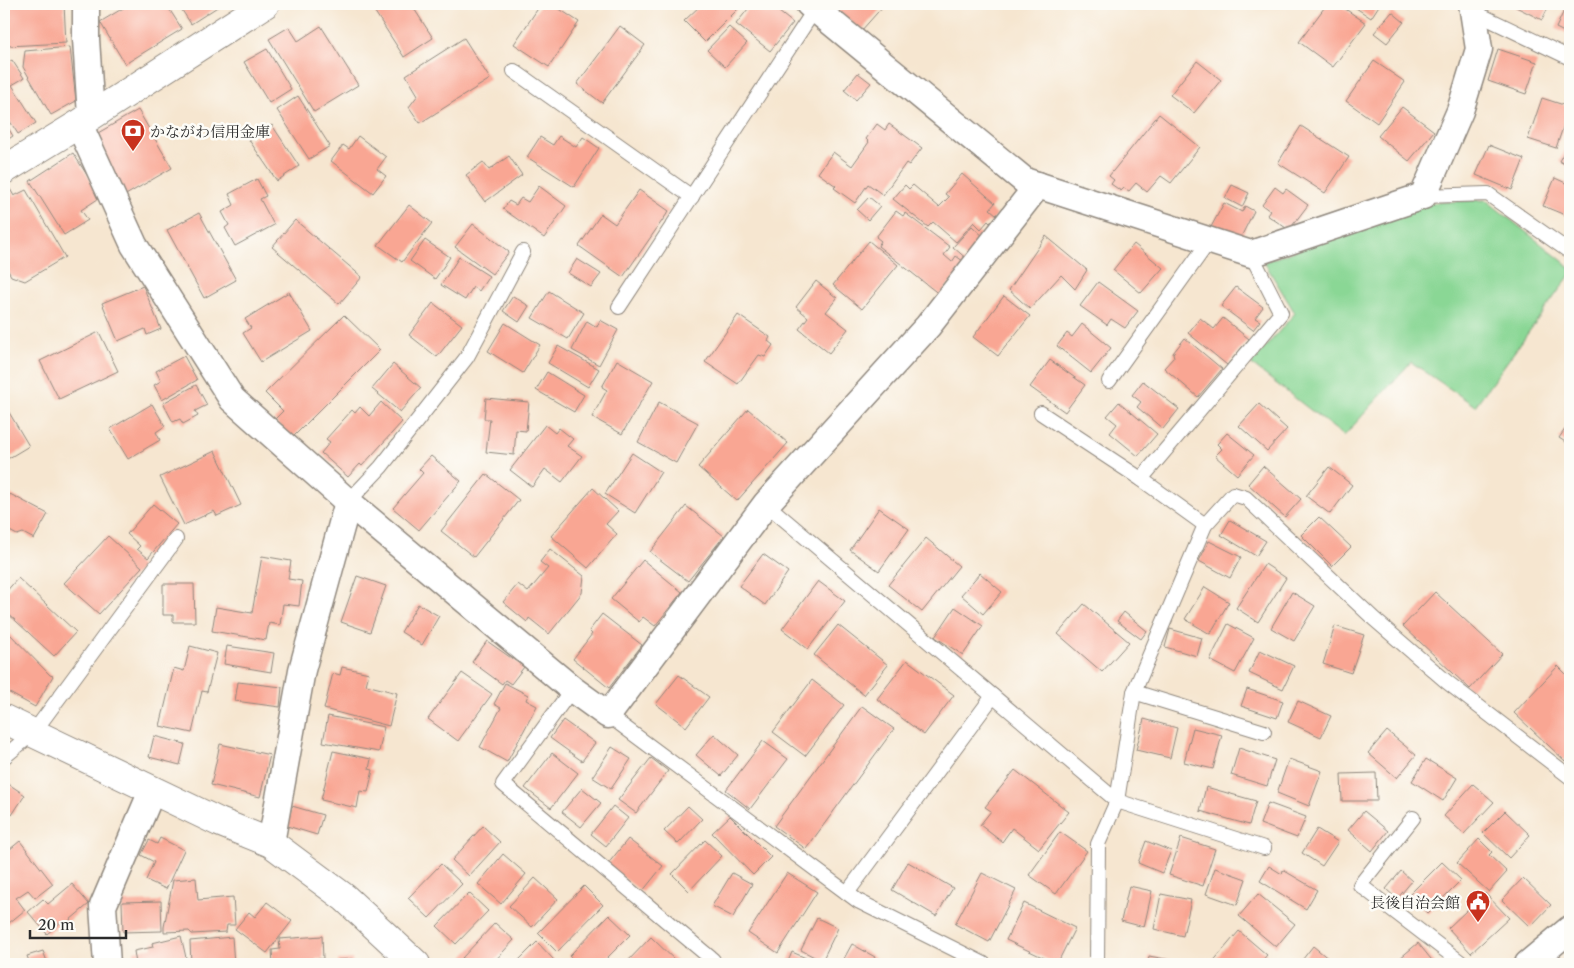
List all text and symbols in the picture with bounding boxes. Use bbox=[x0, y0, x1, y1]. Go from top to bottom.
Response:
bank icon: かながわ信用金庫 bbox=[120, 118, 146, 152]
place label: かながわ信用金庫 bbox=[150, 122, 270, 141]
public building icon: 長後自治会館 bbox=[1465, 889, 1491, 923]
place label: 長後自治会館 bbox=[1370, 893, 1460, 912]
scale bar bbox=[30, 908, 126, 940]
text: 20 m bbox=[38, 915, 74, 934]

